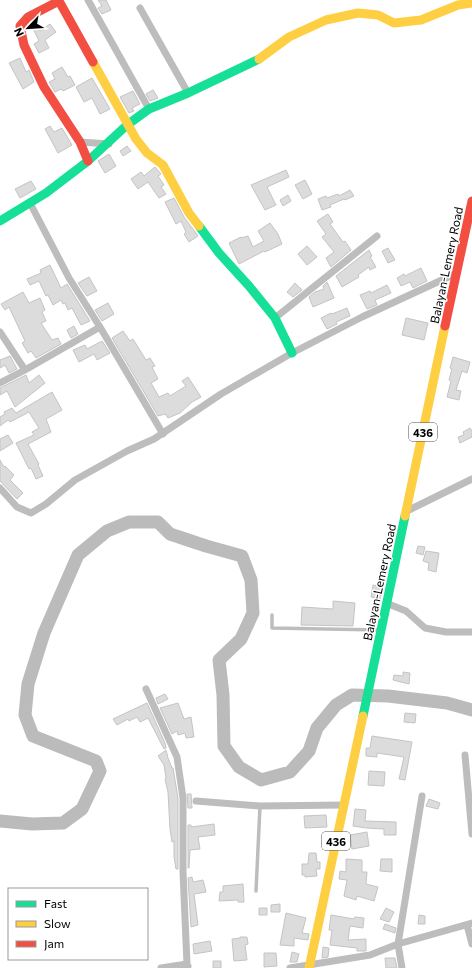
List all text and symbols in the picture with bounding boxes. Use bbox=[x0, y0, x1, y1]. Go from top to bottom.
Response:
north arrow bbox=[8, 8, 48, 48]
text: N bbox=[11, 26, 26, 39]
street label: Balayan-Lemery Road bbox=[427, 205, 465, 325]
road number: 436 bbox=[409, 423, 437, 441]
street label: Balayan-Lemery Road bbox=[360, 522, 398, 642]
road number: 436 bbox=[322, 832, 350, 850]
legend bbox=[8, 888, 148, 960]
text: Fast bbox=[44, 896, 67, 910]
text: Slow bbox=[44, 916, 71, 930]
text: Jam bbox=[44, 936, 64, 951]

